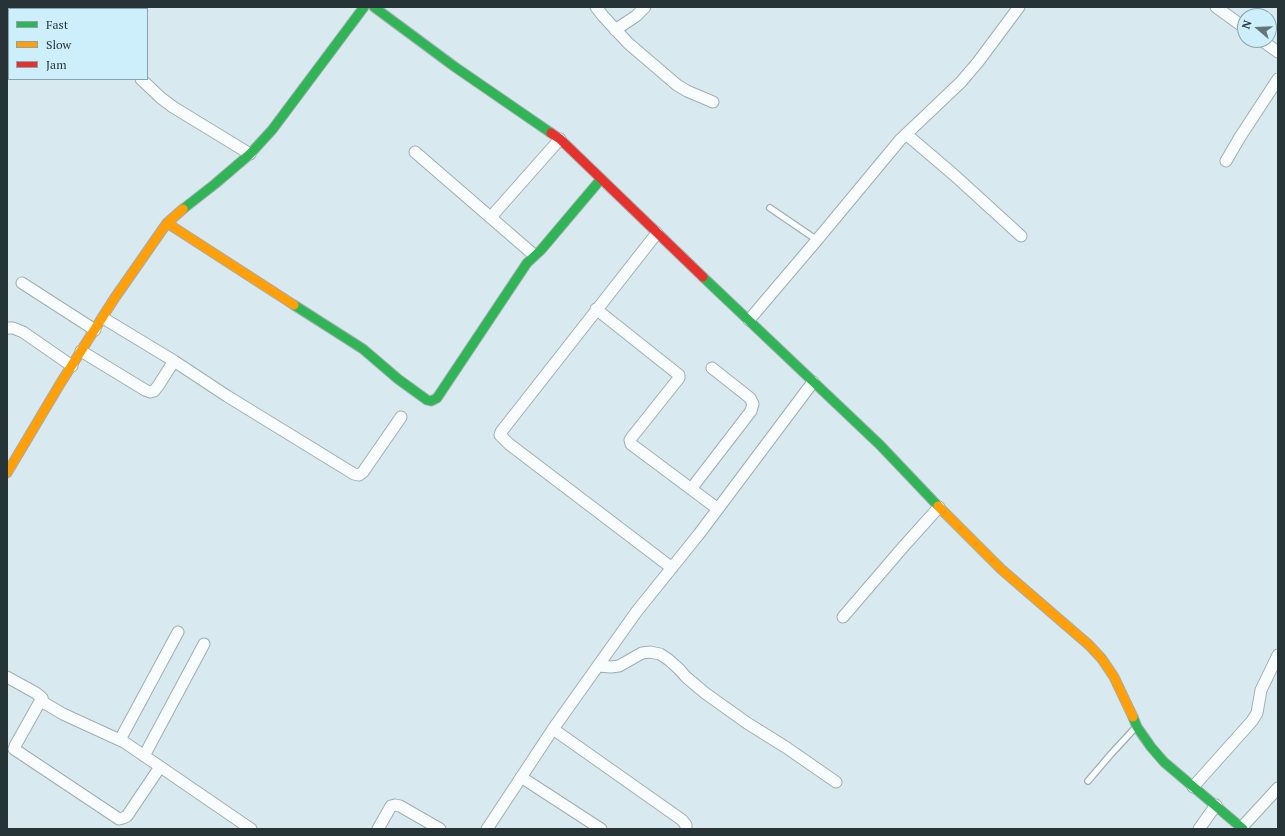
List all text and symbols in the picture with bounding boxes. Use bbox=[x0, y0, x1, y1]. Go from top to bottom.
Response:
legend bbox=[8, 8, 148, 80]
north arrow bbox=[1237, 8, 1277, 48]
text: Fast bbox=[46, 17, 68, 32]
text: N bbox=[1239, 18, 1255, 31]
text: Slow bbox=[46, 37, 71, 52]
text: Jam bbox=[46, 57, 67, 72]

